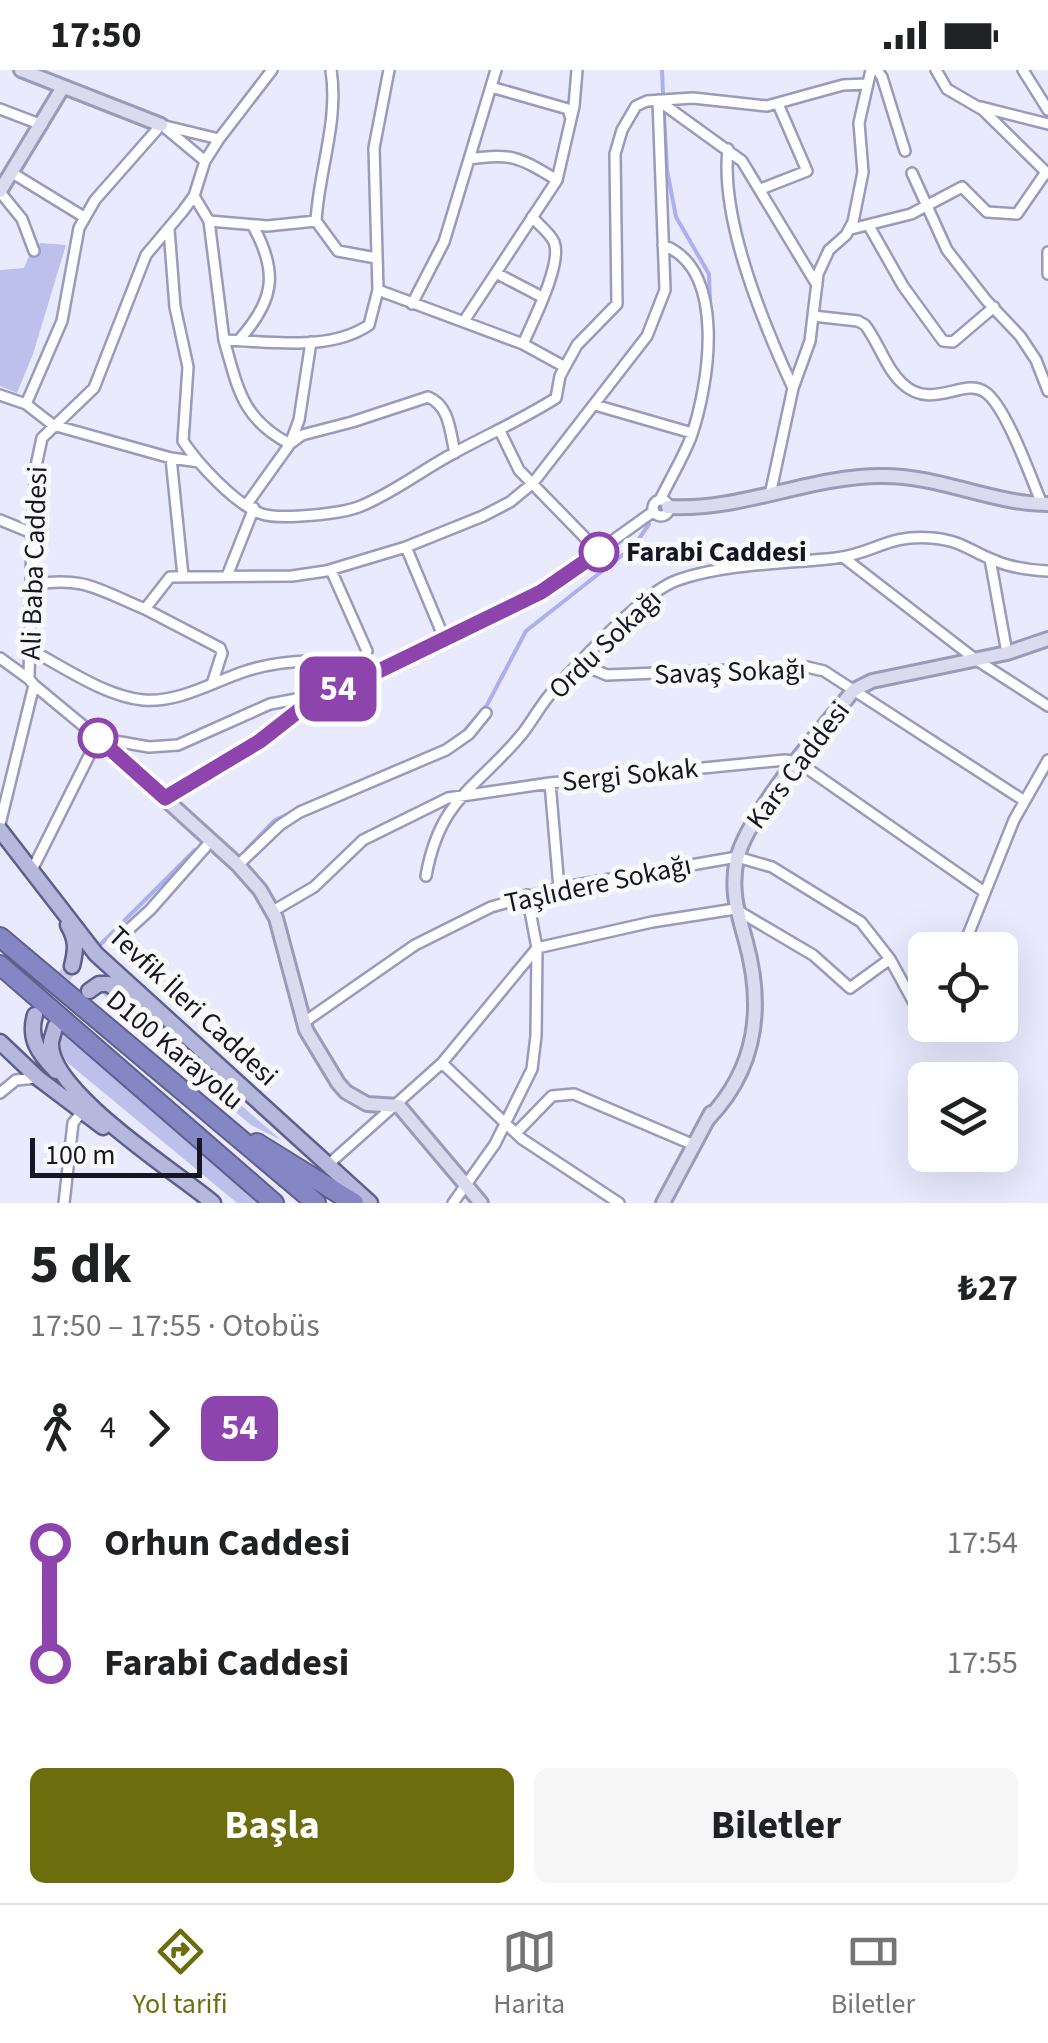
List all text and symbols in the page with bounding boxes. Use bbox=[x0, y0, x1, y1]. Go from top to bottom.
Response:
text: 17:50 bbox=[50, 8, 142, 62]
street label: Ali Baba Caddesi bbox=[11, 465, 57, 661]
place label: Farabi̇ Caddesi̇ bbox=[626, 532, 807, 572]
marker: Farabi̇ Caddesi̇ bbox=[580, 533, 618, 571]
street label: Ordu Sokağı bbox=[540, 580, 670, 708]
street label: Savaş Sokağı bbox=[653, 649, 807, 695]
line badge: 54 bbox=[293, 656, 383, 722]
text: 54 bbox=[320, 664, 356, 714]
street label: Kars Caddesi bbox=[737, 693, 859, 837]
unlabelled marker bbox=[79, 719, 117, 757]
street label: Sergi Sokak bbox=[560, 748, 700, 802]
street label: Taşlıdere Sokağı bbox=[501, 845, 695, 923]
street label: Tevfik İleri Caddesi bbox=[99, 917, 287, 1095]
map controls bbox=[908, 932, 1018, 1172]
button: locate bbox=[908, 932, 1018, 1042]
street label: D100 Karayolu bbox=[98, 980, 252, 1120]
button: layers bbox=[908, 1062, 1018, 1172]
scale bar bbox=[30, 1133, 202, 1178]
text: 100 m bbox=[45, 1135, 116, 1175]
text: 5 dk bbox=[30, 1226, 132, 1304]
text: ₺27 bbox=[958, 1261, 1018, 1315]
text: 17:50 – 17:55 · Otobüs bbox=[30, 1303, 320, 1349]
icon: walk bbox=[30, 1401, 85, 1456]
icon: forward bbox=[131, 1401, 186, 1456]
text: 54 bbox=[221, 1403, 258, 1453]
text: 4 bbox=[100, 1405, 116, 1451]
text: Orhun Caddesi̇ bbox=[104, 1516, 350, 1570]
text: 17:54 bbox=[946, 1520, 1018, 1566]
text: Farabi̇ Caddesi̇ bbox=[104, 1636, 349, 1690]
text: 17:55 bbox=[946, 1640, 1018, 1686]
button: Başla bbox=[30, 1768, 514, 1883]
button: Biletler bbox=[534, 1768, 1018, 1883]
tab: Yol tarifi bbox=[133, 1924, 228, 2024]
tab: Harita bbox=[493, 1924, 565, 2024]
tab: Biletler bbox=[831, 1924, 915, 2024]

